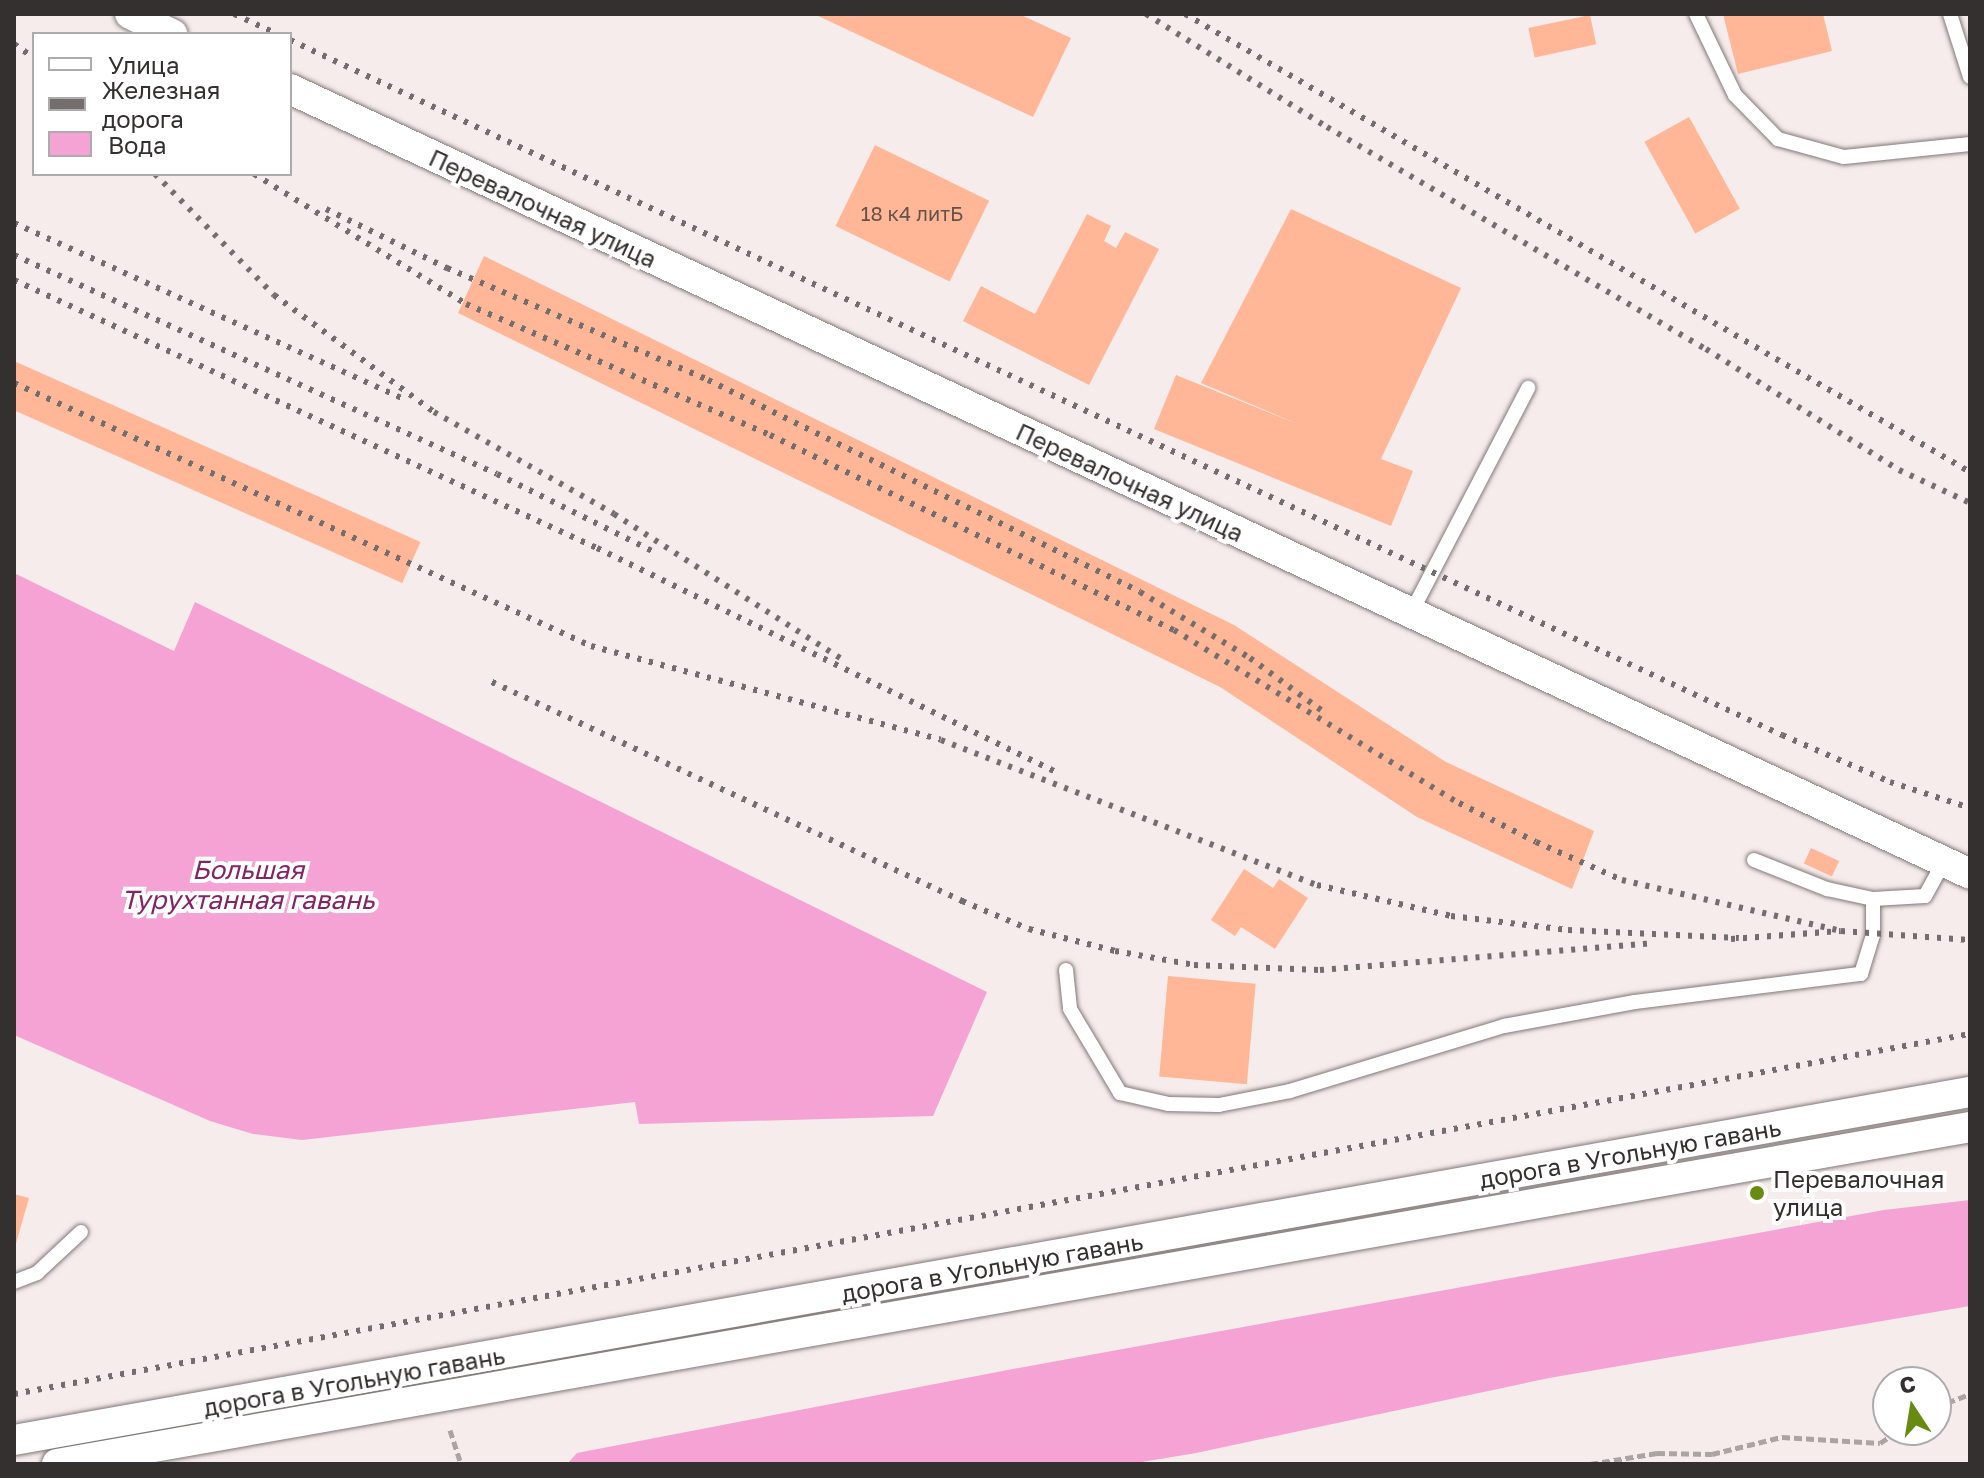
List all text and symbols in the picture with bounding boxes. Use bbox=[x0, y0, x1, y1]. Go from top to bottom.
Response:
legend bbox=[32, 32, 292, 176]
text: Улица bbox=[108, 50, 180, 79]
text: Железная дорога bbox=[102, 75, 220, 133]
text: Вода bbox=[108, 130, 167, 159]
street label: Перевалочная улица bbox=[425, 143, 661, 273]
house number: 18 к4 литБ bbox=[861, 201, 963, 225]
street label: Перевалочная улица bbox=[1012, 417, 1248, 547]
water label: Большая Турухтанная гавань bbox=[122, 854, 374, 916]
street label: дорога в Угольную гавань bbox=[1477, 1112, 1783, 1194]
place label: Перевалочная улица bbox=[1773, 1165, 1944, 1221]
marker: Перевалочная улица bbox=[1748, 1184, 1766, 1202]
street label: дорога в Угольную гавань bbox=[839, 1226, 1145, 1308]
street label: дорога в Угольную гавань bbox=[201, 1340, 507, 1422]
north arrow bbox=[1872, 1366, 1952, 1446]
text: С bbox=[1897, 1369, 1918, 1399]

